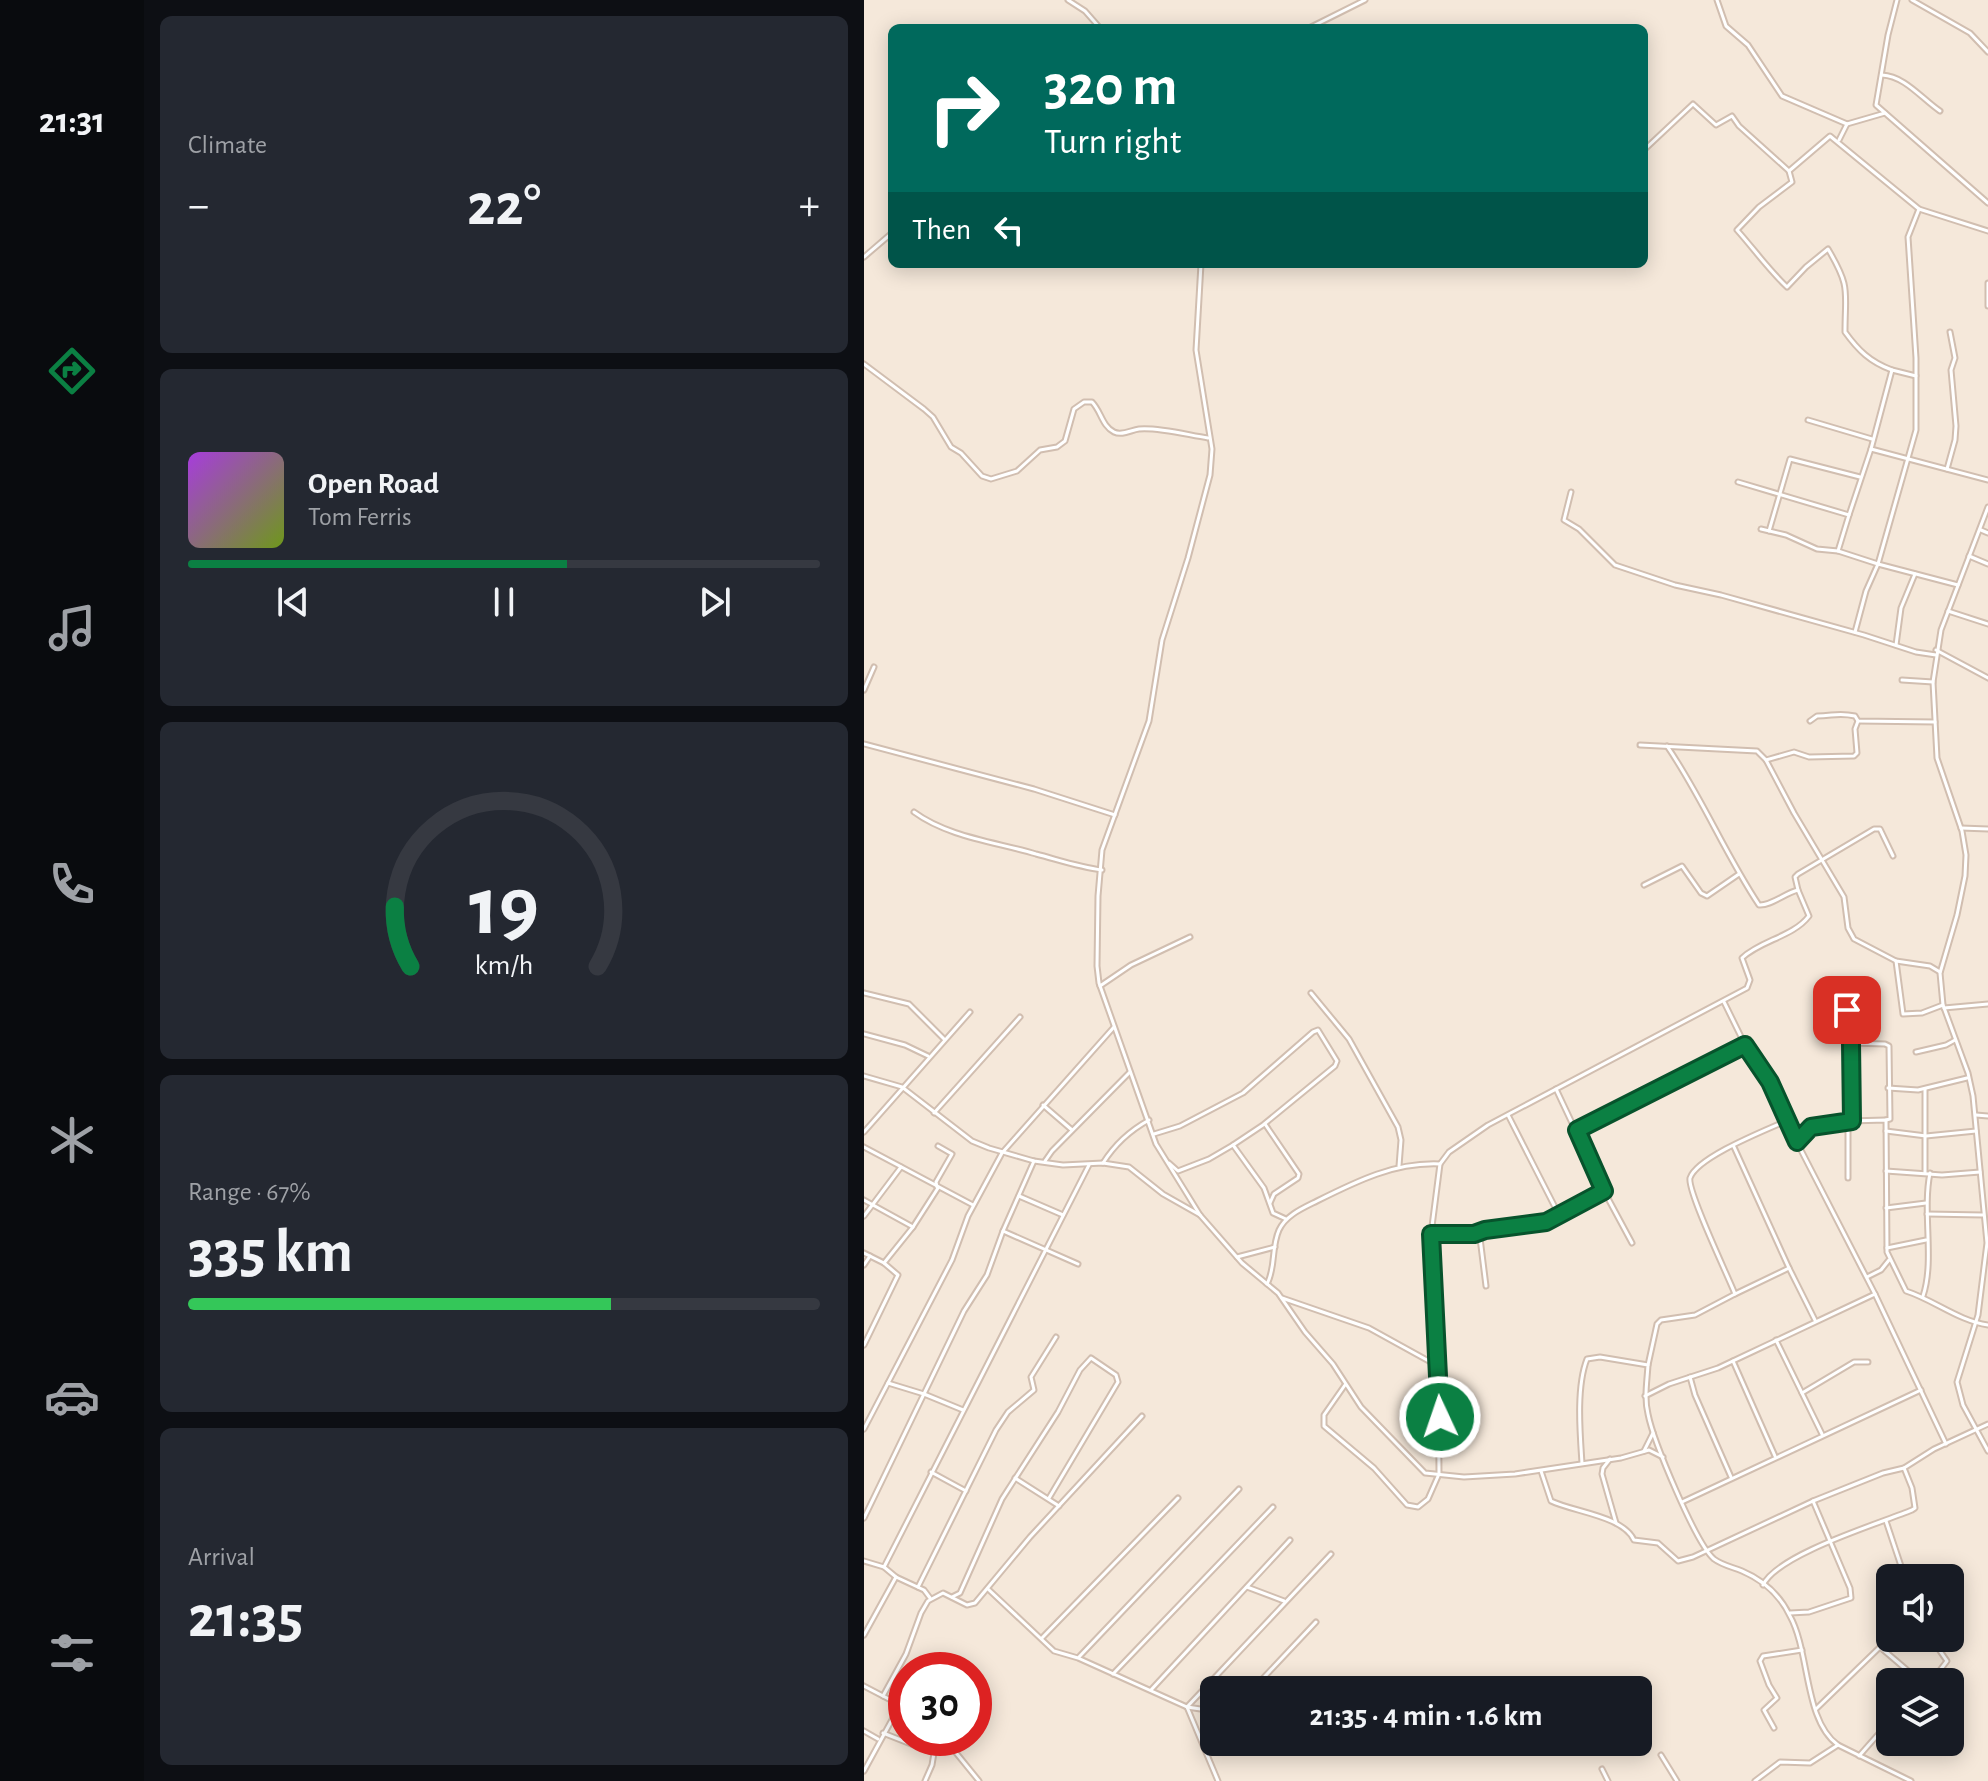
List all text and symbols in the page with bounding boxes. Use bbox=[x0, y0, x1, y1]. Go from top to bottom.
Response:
icon: right bbox=[912, 56, 1016, 160]
text: 320 m bbox=[1044, 59, 1177, 115]
text: 21:31 bbox=[39, 103, 105, 139]
text: Turn right bbox=[1044, 124, 1181, 160]
text: Climate bbox=[188, 132, 267, 158]
text: 22° bbox=[467, 176, 541, 236]
text: − bbox=[188, 184, 209, 228]
text: + bbox=[799, 184, 820, 228]
icon: left bbox=[987, 208, 1031, 252]
text: Then bbox=[912, 215, 971, 245]
icon: directions bbox=[44, 343, 100, 399]
text: Open Road bbox=[308, 469, 439, 499]
text: Tom Ferris bbox=[308, 504, 412, 530]
icon: previous bbox=[271, 580, 315, 624]
icon: pause bbox=[482, 580, 526, 624]
icon: next bbox=[693, 580, 737, 624]
icon: music bbox=[44, 600, 100, 656]
icon: phone bbox=[44, 856, 100, 912]
text: 19 bbox=[469, 865, 539, 949]
text: km/h bbox=[475, 951, 533, 980]
pin bbox=[1813, 976, 1881, 1044]
icon: arrive bbox=[1825, 988, 1869, 1032]
icon: climate bbox=[44, 1112, 100, 1168]
text: Range · 67% bbox=[188, 1179, 311, 1205]
text: 335 km bbox=[188, 1223, 353, 1283]
icon: car bbox=[44, 1369, 100, 1425]
position arrow bbox=[1398, 1375, 1482, 1459]
text: Arrival bbox=[188, 1544, 255, 1570]
map controls bbox=[1876, 1564, 1964, 1756]
button: sound bbox=[1876, 1564, 1964, 1652]
text: 21:35 bbox=[188, 1588, 303, 1648]
icon: filters bbox=[44, 1625, 100, 1681]
speed limit sign: 30 bbox=[888, 1652, 992, 1756]
button: layers bbox=[1876, 1668, 1964, 1756]
text: 21:35 · 4 min · 1.6 km bbox=[1310, 1701, 1542, 1731]

